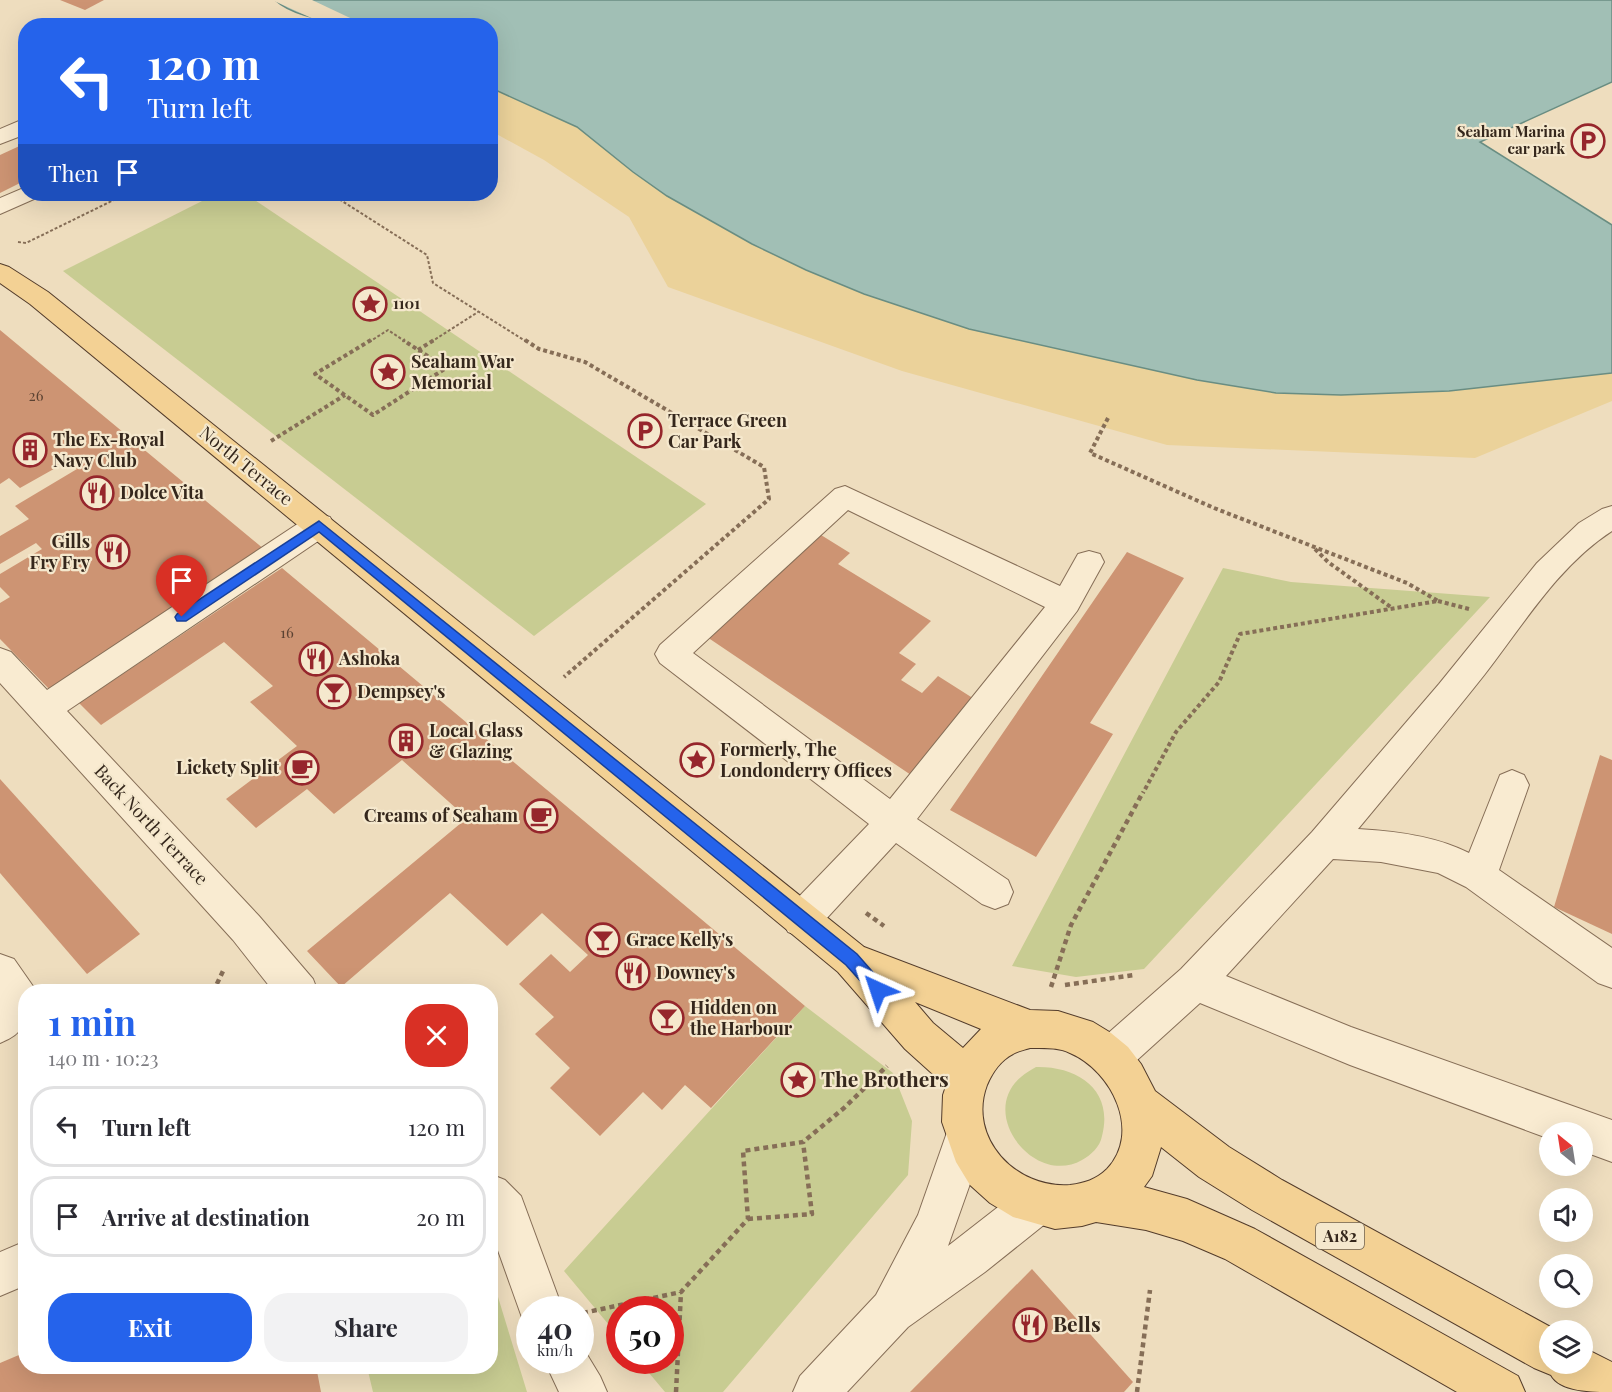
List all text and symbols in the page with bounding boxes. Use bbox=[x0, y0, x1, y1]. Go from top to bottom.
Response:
text: 120 m bbox=[147, 35, 260, 91]
icon: left bbox=[48, 42, 126, 120]
text: Turn left bbox=[147, 89, 251, 125]
place label: Seaham Marina car park bbox=[1457, 121, 1565, 158]
parking icon: Seaham Marina car park bbox=[1570, 123, 1606, 159]
icon: arrive bbox=[111, 156, 144, 189]
text: Then bbox=[48, 158, 99, 188]
place icon: 1101 bbox=[352, 286, 388, 322]
place label: 1101 bbox=[393, 293, 420, 313]
place label: Seaham War Memorial bbox=[411, 349, 515, 394]
place icon: Seaham War Memorial bbox=[370, 354, 406, 390]
house number: 26 bbox=[29, 385, 44, 405]
place label: Terrace Green Car Park bbox=[668, 408, 787, 453]
parking icon: Terrace Green Car Park bbox=[627, 413, 663, 449]
street label: North Terrace bbox=[195, 420, 298, 510]
place label: The Ex-Royal Navy Club bbox=[53, 427, 165, 472]
building icon: The Ex-Royal Navy Club bbox=[12, 432, 48, 468]
restaurant icon: Dolce Vita bbox=[79, 475, 115, 511]
place label: Dolce Vita bbox=[120, 480, 204, 504]
place label: Gills Fry Fry bbox=[30, 529, 91, 574]
restaurant icon: Gills Fry Fry bbox=[95, 534, 131, 570]
pin bbox=[156, 555, 207, 617]
icon: arrive bbox=[165, 564, 198, 597]
house number: 16 bbox=[280, 622, 294, 642]
restaurant icon: Ashoka bbox=[298, 641, 334, 677]
place label: Ashoka bbox=[338, 646, 401, 670]
bar icon: Dempsey's bbox=[316, 674, 352, 710]
place label: Dempsey's bbox=[357, 679, 445, 703]
place label: Local Glass & Glazing bbox=[429, 718, 523, 763]
building icon: Local Glass & Glazing bbox=[388, 723, 424, 759]
place label: Formerly, The Londonderry Offices bbox=[720, 737, 892, 782]
place icon: Formerly, The Londonderry Offices bbox=[679, 742, 715, 778]
cafe icon: Lickety Split bbox=[284, 750, 320, 786]
place label: Lickety Split bbox=[176, 755, 280, 779]
street label: Back North Terrace bbox=[90, 759, 214, 890]
cafe icon: Creams of Seaham bbox=[523, 798, 559, 834]
place label: Creams of Seaham bbox=[364, 803, 519, 827]
bar icon: Grace Kelly's bbox=[585, 922, 621, 958]
place label: Grace Kelly's bbox=[626, 927, 733, 951]
restaurant icon: Downey's bbox=[615, 955, 651, 991]
position arrow bbox=[846, 958, 910, 1022]
place label: Downey's bbox=[656, 960, 735, 984]
place label: Hidden on the Harbour bbox=[689, 995, 793, 1040]
text: 1 min bbox=[48, 997, 136, 1045]
bar icon: Hidden on the Harbour bbox=[649, 1000, 685, 1036]
button: close bbox=[405, 1004, 468, 1067]
text: 140 m · 10:23 bbox=[48, 1044, 159, 1071]
place icon: The Brothers bbox=[780, 1062, 816, 1098]
place label: The Brothers bbox=[821, 1064, 949, 1092]
icon: left bbox=[51, 1110, 84, 1143]
text: Turn left bbox=[102, 1112, 191, 1142]
text: 120 m bbox=[408, 1112, 465, 1142]
north arrow bbox=[1539, 1122, 1593, 1176]
map controls bbox=[1539, 1122, 1593, 1374]
button: sound bbox=[1539, 1188, 1593, 1242]
icon: arrive bbox=[51, 1200, 84, 1233]
text: Arrive at destination bbox=[102, 1202, 310, 1232]
text: 20 m bbox=[416, 1202, 465, 1232]
road number: A182 bbox=[1316, 1223, 1364, 1249]
button: search bbox=[1539, 1254, 1593, 1308]
button: Exit bbox=[48, 1293, 252, 1362]
button: Share bbox=[264, 1293, 468, 1362]
speed limit sign: 50 bbox=[606, 1296, 684, 1374]
restaurant icon: Bells bbox=[1012, 1307, 1048, 1343]
text: 40 bbox=[537, 1308, 573, 1348]
place label: Bells bbox=[1053, 1309, 1101, 1337]
button: layers bbox=[1539, 1320, 1593, 1374]
text: km/h bbox=[537, 1340, 573, 1360]

